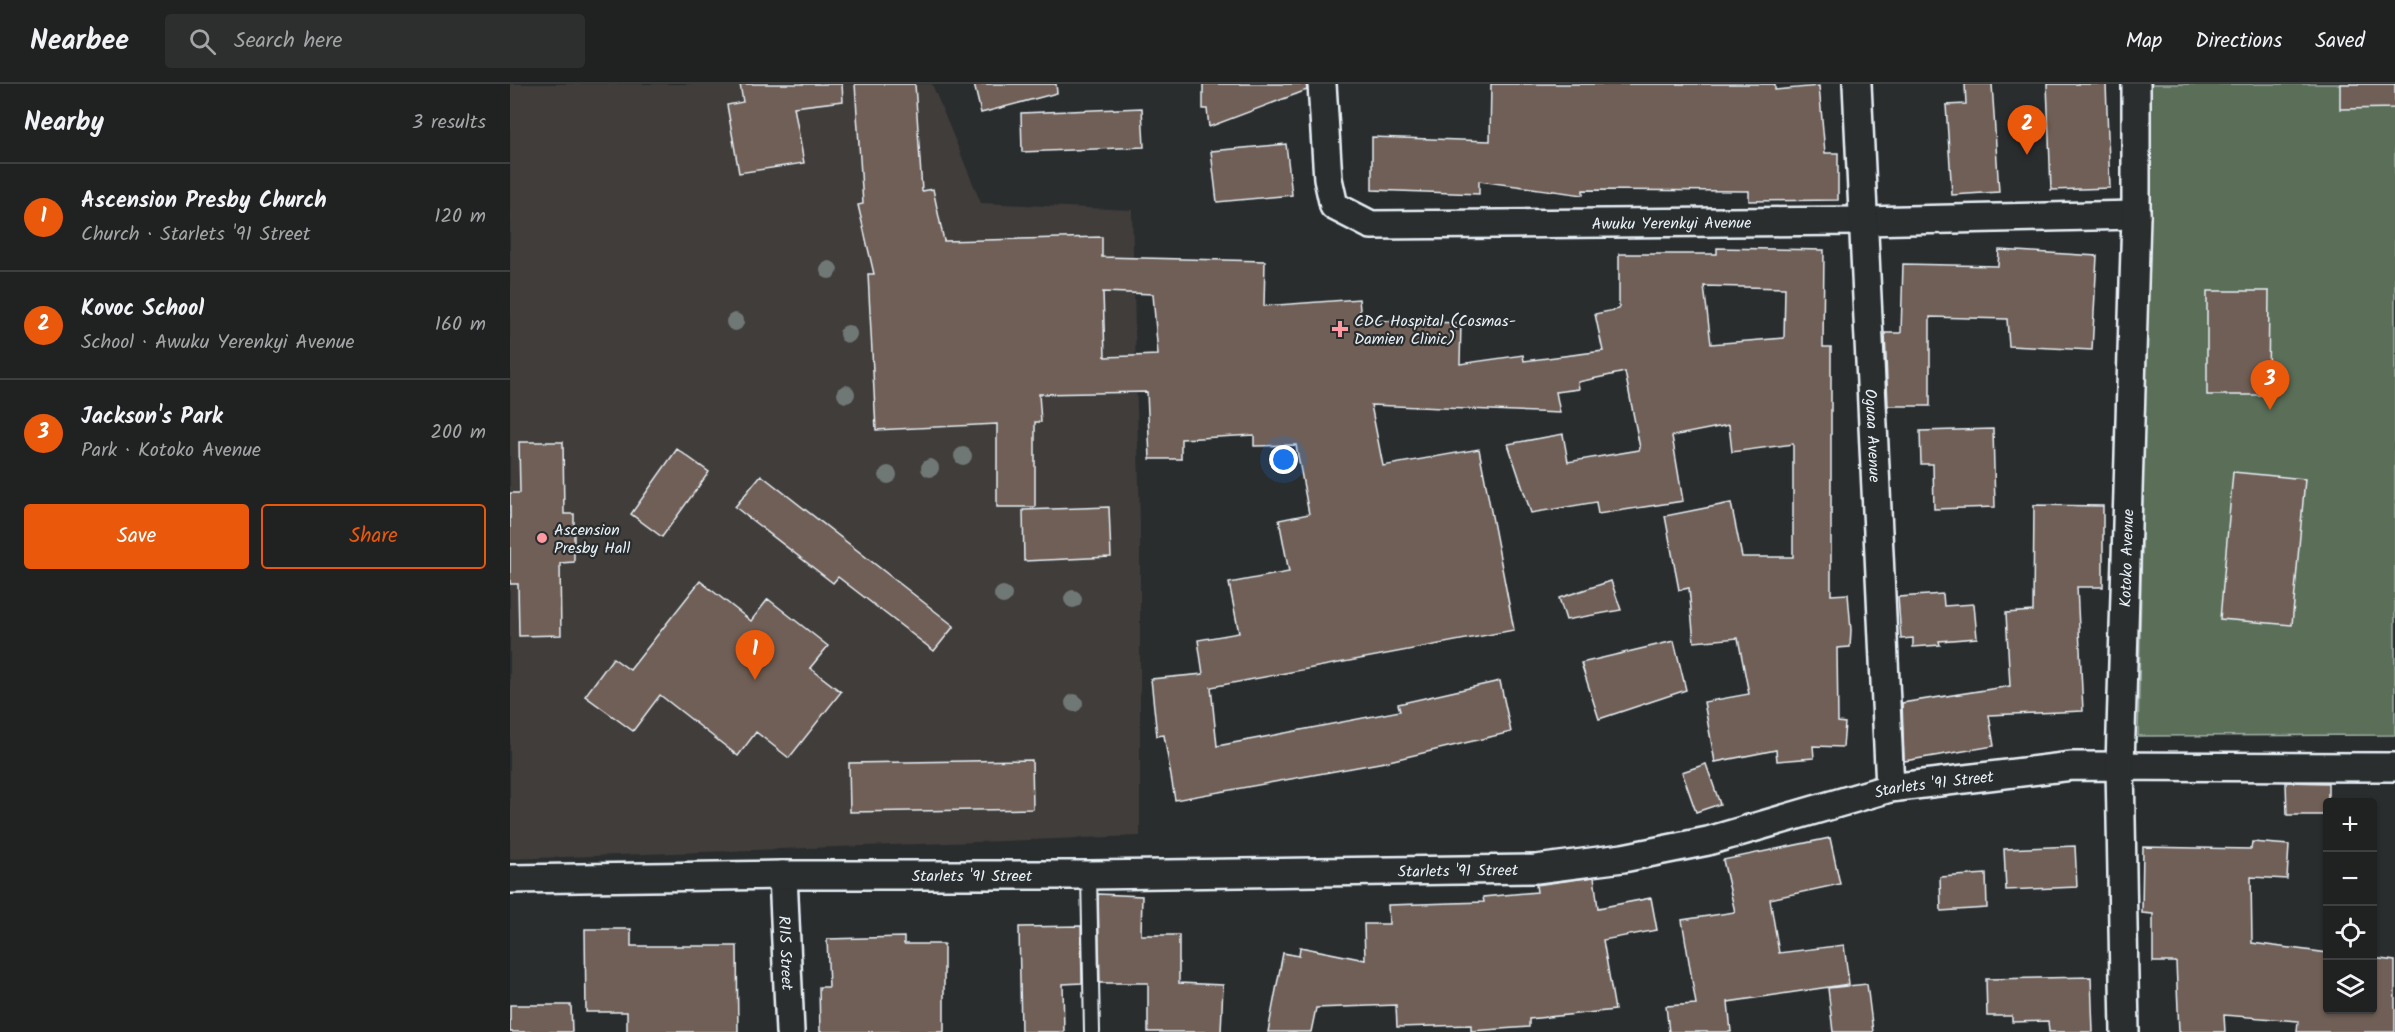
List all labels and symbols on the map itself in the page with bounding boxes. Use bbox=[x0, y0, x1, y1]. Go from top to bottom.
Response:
pin: 2 bbox=[2008, 106, 2047, 155]
street label: Awuku Yerenkyi Avenue bbox=[1592, 211, 1752, 237]
place label: CDC Hospital (Cosmas- Damien Clinic) bbox=[1354, 309, 1516, 352]
marker: CDC Hospital (Cosmas- Damien Clinic) bbox=[1331, 320, 1349, 338]
pin: 3 bbox=[2250, 360, 2290, 410]
street label: Oguaa Avenue bbox=[1857, 388, 1887, 483]
your location bbox=[1269, 445, 1298, 474]
street label: Kotoko Avenue bbox=[2114, 509, 2141, 608]
place label: Ascension Presby Hall bbox=[554, 518, 630, 561]
marker: Ascension Presby Hall bbox=[535, 531, 549, 545]
pin: 1 bbox=[736, 630, 774, 680]
street label: Starlets '91 Street bbox=[1871, 764, 1996, 806]
street label: Starlets '91 Street bbox=[1398, 858, 1519, 885]
street label: Starlets '91 Street bbox=[912, 864, 1033, 889]
street label: RIIS Street bbox=[771, 915, 799, 992]

